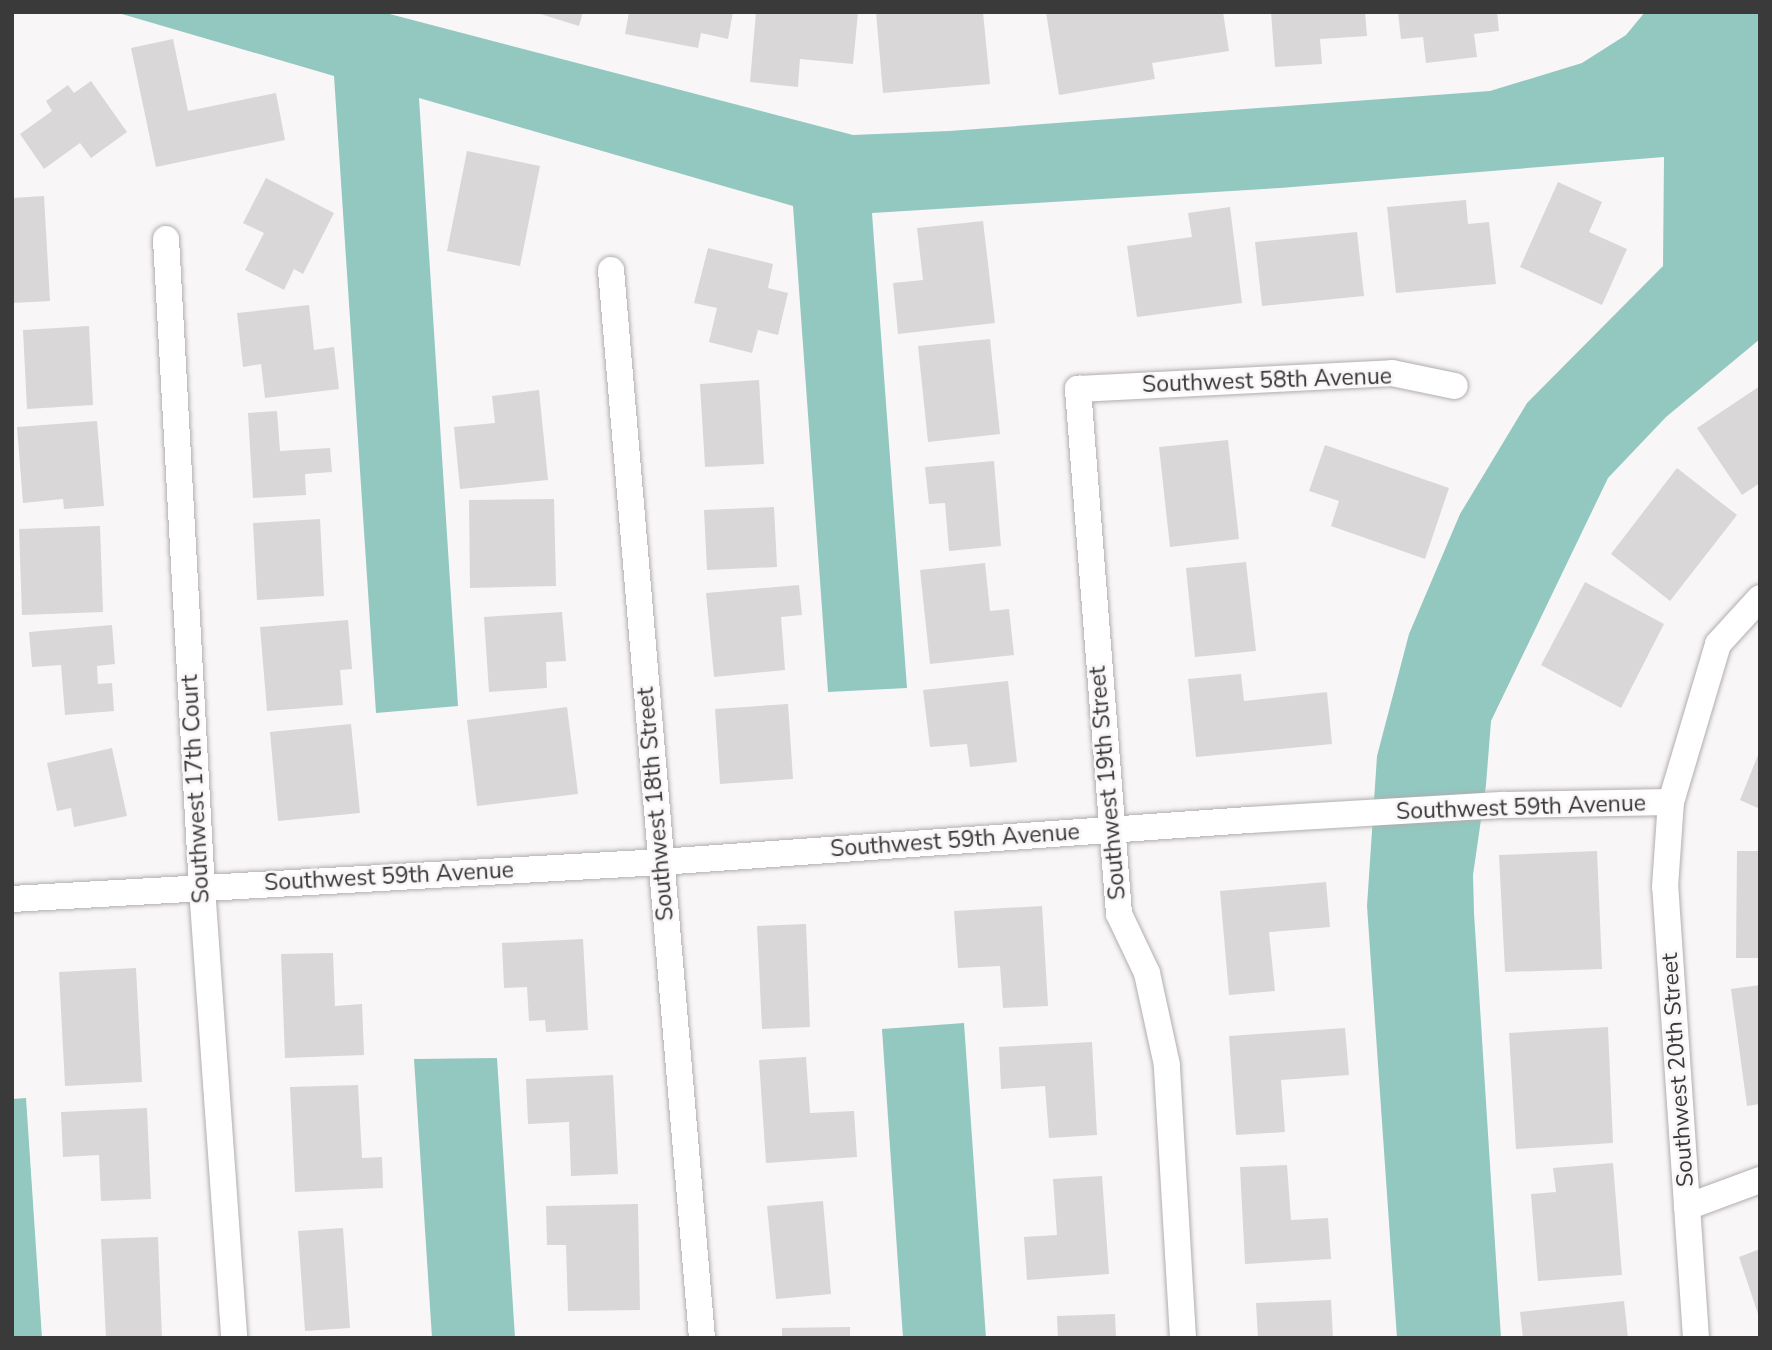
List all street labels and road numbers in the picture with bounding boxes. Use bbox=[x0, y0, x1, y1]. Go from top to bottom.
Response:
street label: Southwest 58th Avenue bbox=[1142, 363, 1392, 399]
street label: Southwest 19th Street bbox=[1084, 665, 1132, 901]
street label: Southwest 17th Court bbox=[176, 674, 216, 904]
street label: Southwest 18th Street bbox=[632, 686, 680, 922]
street label: Southwest 59th Avenue bbox=[1396, 790, 1646, 826]
street label: Southwest 59th Avenue bbox=[829, 819, 1081, 863]
street label: Southwest 59th Avenue bbox=[263, 857, 515, 897]
street label: Southwest 20th Street bbox=[1656, 952, 1700, 1188]

